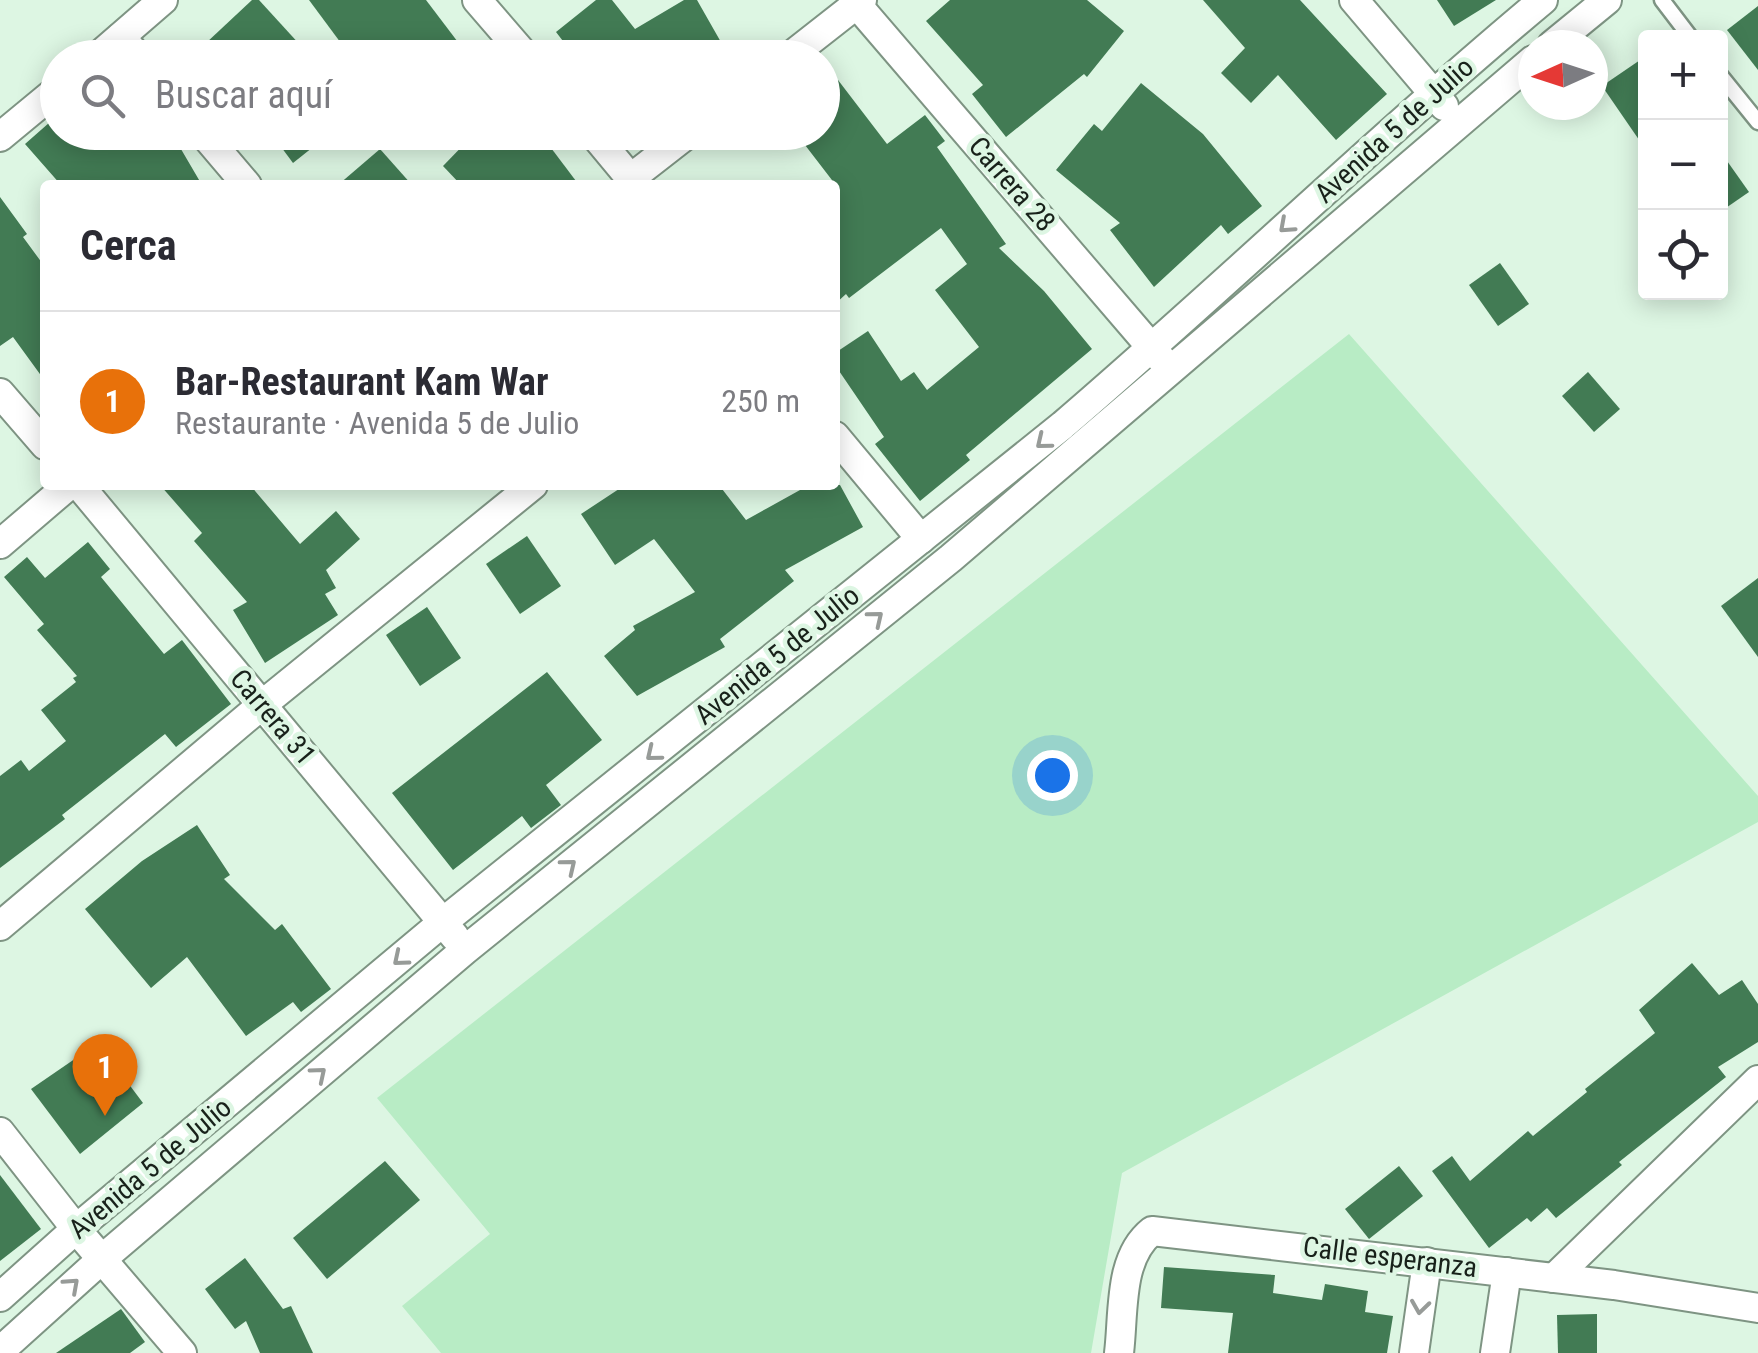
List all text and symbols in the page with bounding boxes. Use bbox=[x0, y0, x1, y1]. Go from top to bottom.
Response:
north arrow bbox=[1518, 30, 1608, 120]
map controls bbox=[1638, 30, 1728, 300]
button: + bbox=[1638, 30, 1728, 120]
search box bbox=[40, 40, 840, 150]
street label: Avenida 5 de Julio bbox=[1308, 50, 1480, 210]
icon: search bbox=[75, 68, 130, 123]
text: Buscar aquí bbox=[155, 73, 332, 117]
button: − bbox=[1638, 120, 1728, 210]
street label: Carrera 28 bbox=[962, 130, 1062, 238]
button: locate bbox=[1638, 210, 1728, 300]
one-way arrow bbox=[1279, 215, 1298, 233]
text: Cerca bbox=[80, 221, 177, 270]
text: Bar-Restaurant Kam War bbox=[175, 360, 548, 404]
text: 1 bbox=[104, 382, 121, 420]
text: 250 m bbox=[721, 382, 800, 420]
text: Restaurante · Avenida 5 de Julio bbox=[175, 404, 579, 442]
one-way arrow bbox=[1036, 430, 1054, 447]
street label: Avenida 5 de Julio bbox=[688, 579, 866, 731]
one-way arrow bbox=[865, 612, 883, 630]
street label: Carrera 31 bbox=[224, 662, 322, 772]
one-way arrow bbox=[646, 742, 664, 760]
your location bbox=[1027, 750, 1078, 801]
one-way arrow bbox=[558, 860, 576, 878]
one-way arrow bbox=[393, 947, 411, 965]
pin: 1 bbox=[72, 1034, 138, 1116]
one-way arrow bbox=[308, 1068, 326, 1086]
street label: Avenida 5 de Julio bbox=[62, 1091, 238, 1245]
street label: Calle esperanza bbox=[1301, 1230, 1479, 1284]
one-way arrow bbox=[60, 1279, 79, 1297]
one-way arrow bbox=[1411, 1299, 1432, 1316]

